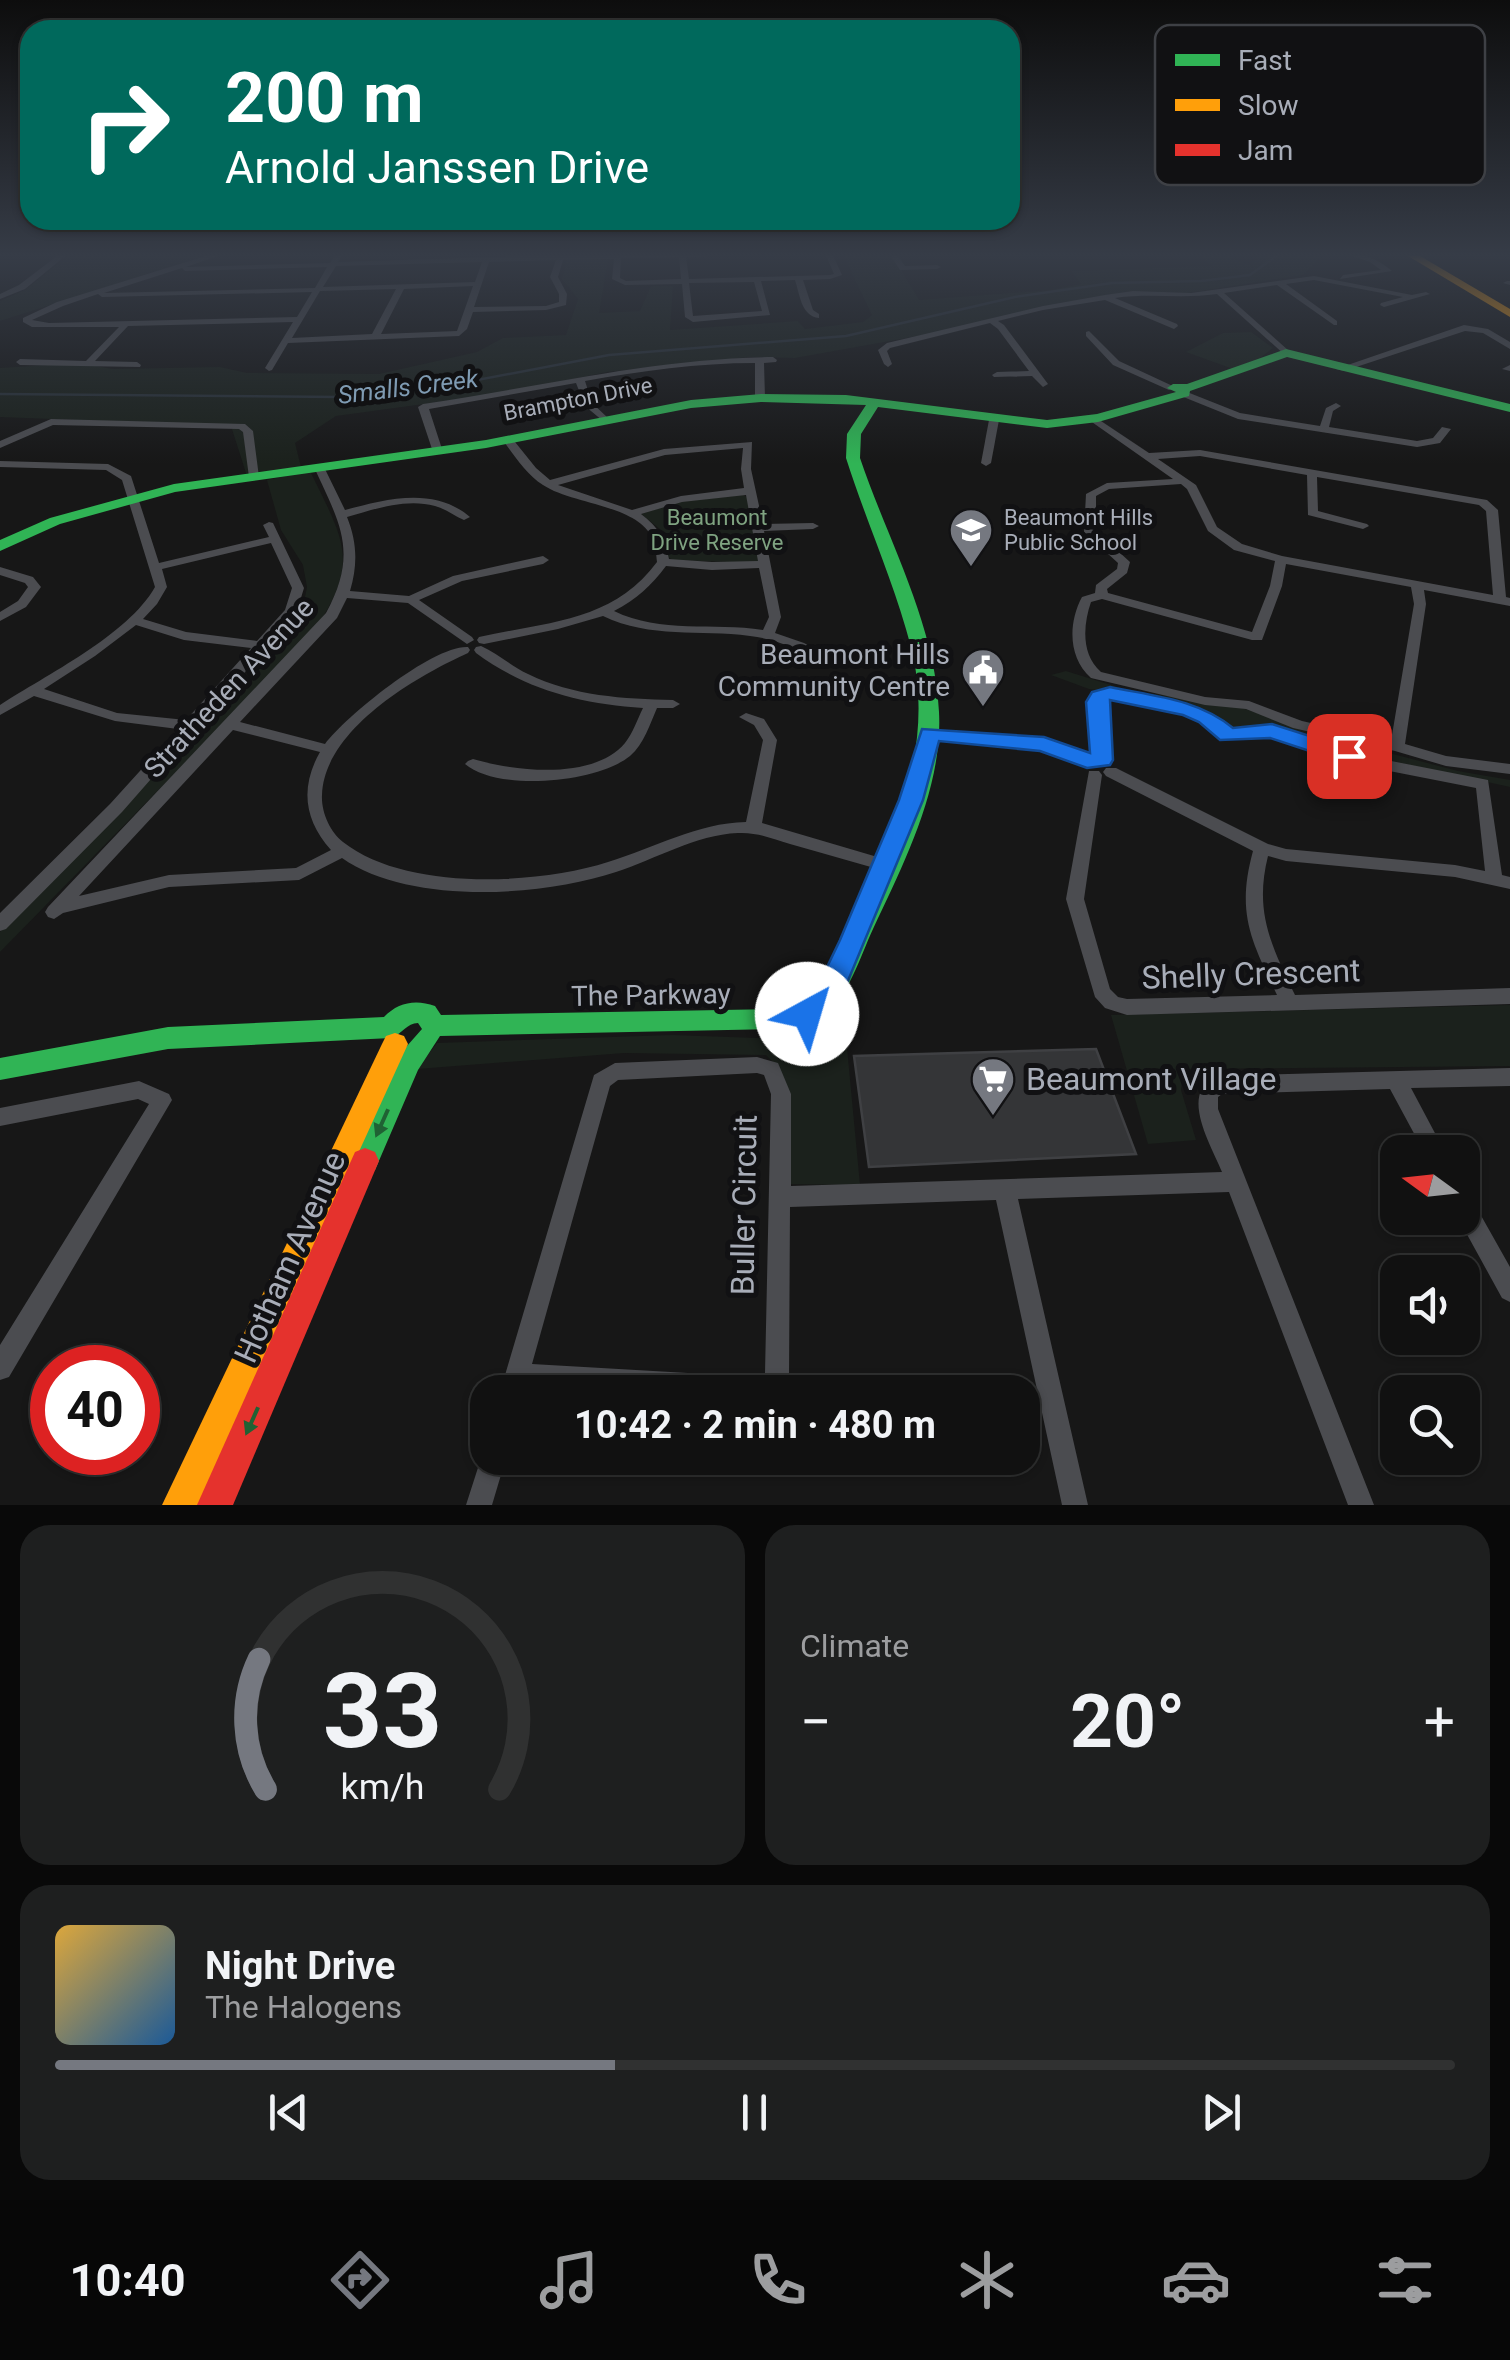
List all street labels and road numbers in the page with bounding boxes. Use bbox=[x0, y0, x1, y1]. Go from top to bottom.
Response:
street label: Brampton Drive bbox=[502, 372, 654, 426]
street label: Stratheden Avenue bbox=[137, 591, 321, 785]
street label: Shelly Crescent bbox=[1141, 951, 1361, 997]
street label: The Parkway bbox=[571, 977, 731, 1013]
street label: Buller Circuit bbox=[723, 1114, 765, 1296]
street label: Hotham Avenue bbox=[226, 1145, 354, 1369]

